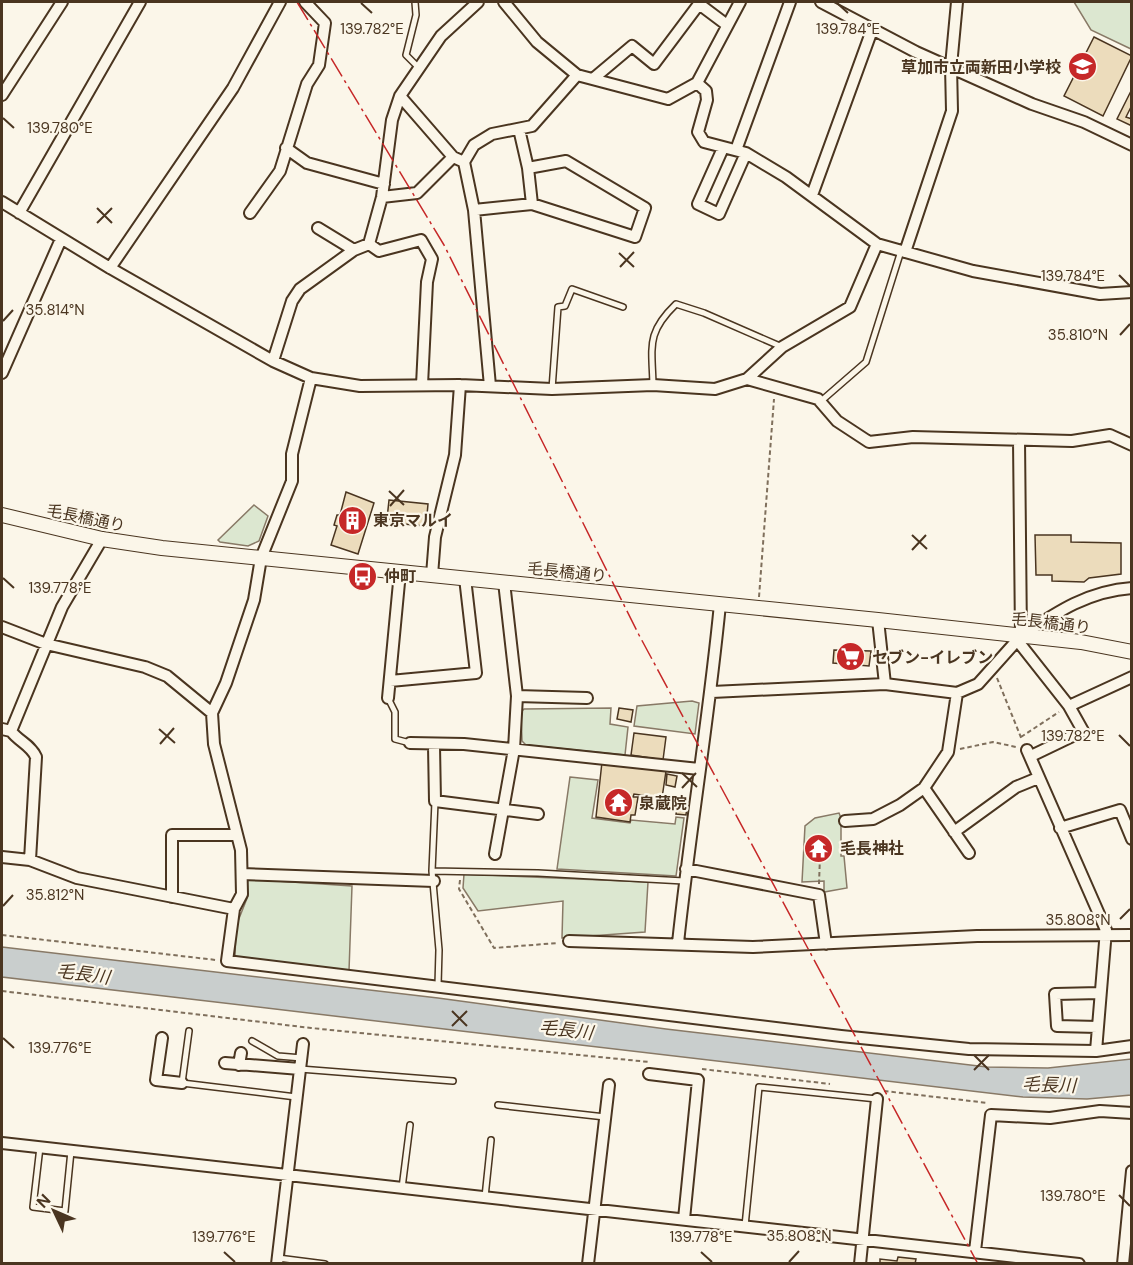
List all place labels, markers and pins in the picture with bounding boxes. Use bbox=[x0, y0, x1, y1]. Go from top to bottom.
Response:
school or university icon: 草加市立両新田小学校 bbox=[1066, 51, 1098, 83]
place label: 草加市立両新田小学校 bbox=[901, 57, 1061, 78]
building icon: 東京マルイ bbox=[336, 504, 368, 536]
place label: 東京マルイ bbox=[373, 510, 453, 531]
bus stop icon: 仲町 bbox=[347, 560, 379, 592]
place label: 仲町 bbox=[384, 566, 416, 587]
supermarket icon: セブン-イレブン bbox=[835, 641, 867, 673]
place label: セブン-イレブン bbox=[872, 647, 993, 668]
temple icon: 泉蔵院 bbox=[602, 787, 634, 819]
place label: 泉蔵院 bbox=[639, 793, 687, 814]
temple icon: 毛長神社 bbox=[803, 832, 835, 864]
place label: 毛長神社 bbox=[840, 838, 904, 859]

